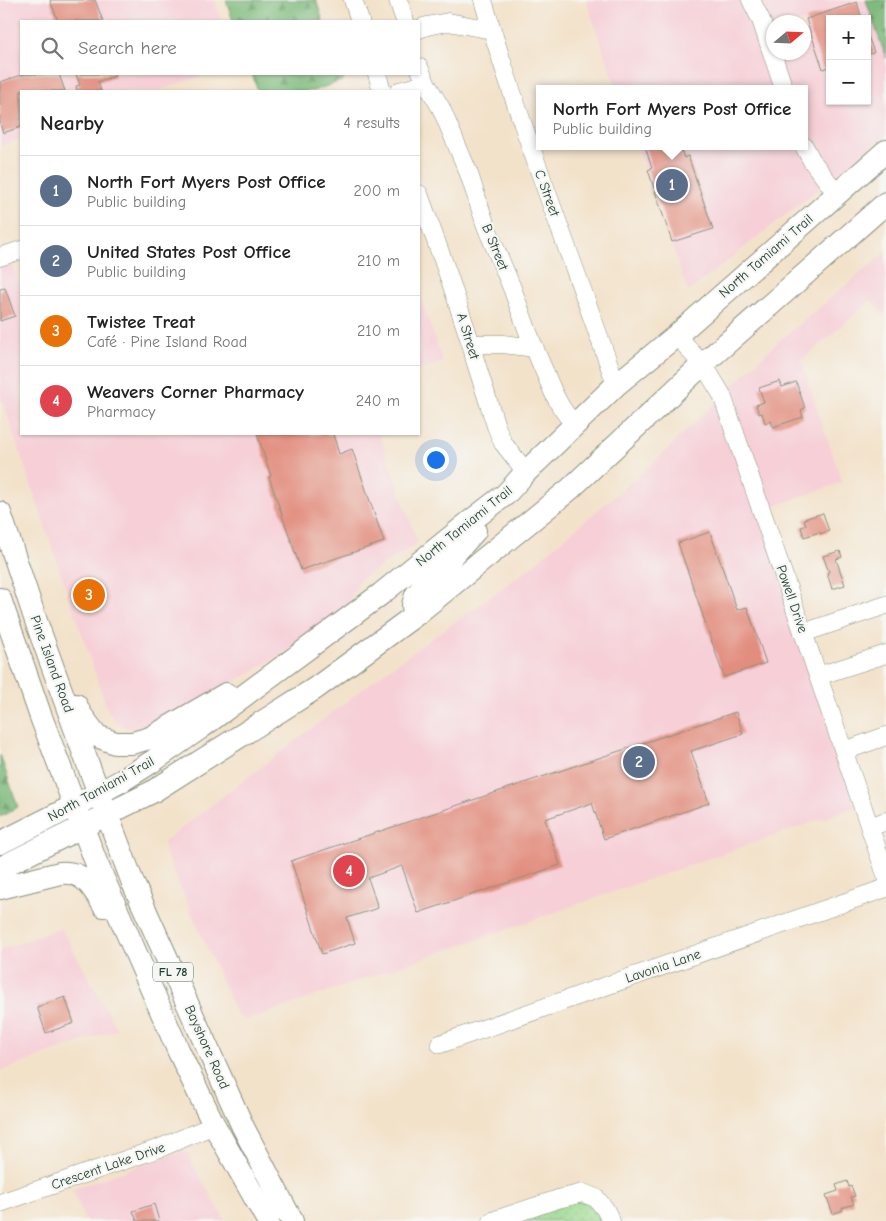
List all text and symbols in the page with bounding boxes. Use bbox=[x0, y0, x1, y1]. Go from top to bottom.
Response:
north arrow bbox=[766, 15, 811, 60]
map controls bbox=[826, 15, 871, 105]
button: + bbox=[826, 15, 871, 60]
search box bbox=[20, 20, 420, 75]
icon: search bbox=[38, 34, 66, 62]
text: Search here bbox=[78, 37, 177, 59]
button: − bbox=[826, 60, 871, 105]
popup bbox=[536, 85, 808, 150]
text: North Fort Myers Post Office bbox=[553, 98, 791, 120]
text: Nearby bbox=[40, 111, 104, 135]
text: 4 results bbox=[343, 114, 400, 132]
text: Public building bbox=[553, 120, 652, 138]
pin: 1 bbox=[656, 166, 688, 204]
street label: C Street bbox=[531, 167, 564, 220]
text: North Fort Myers Post Office bbox=[87, 171, 326, 193]
text: 1 bbox=[53, 182, 59, 200]
text: 200 m bbox=[354, 182, 400, 200]
text: Public building bbox=[87, 193, 186, 211]
street label: North Tamiami Trail bbox=[715, 211, 817, 301]
street label: B Street bbox=[478, 221, 512, 274]
text: United States Post Office bbox=[87, 241, 291, 263]
text: 2 bbox=[52, 252, 60, 270]
text: 210 m bbox=[357, 252, 400, 270]
text: Public building bbox=[87, 263, 186, 281]
text: Twistee Treat bbox=[87, 311, 195, 333]
street label: A Street bbox=[453, 311, 483, 362]
text: 3 bbox=[52, 322, 60, 340]
text: 210 m bbox=[357, 322, 400, 340]
text: Café · Pine Island Road bbox=[87, 333, 247, 351]
text: Weavers Corner Pharmacy bbox=[87, 381, 304, 403]
text: 4 bbox=[52, 392, 60, 410]
text: 240 m bbox=[356, 392, 400, 410]
text: Pharmacy bbox=[87, 403, 156, 421]
your location bbox=[423, 447, 449, 473]
street label: North Tamiami Trail bbox=[412, 482, 516, 570]
street label: Powell Drive bbox=[772, 563, 812, 635]
pin: 3 bbox=[73, 576, 105, 614]
street label: Pine Island Road bbox=[27, 613, 77, 715]
pin: 2 bbox=[623, 743, 655, 781]
street label: North Tamiami Trail bbox=[45, 753, 157, 825]
pin: 4 bbox=[333, 852, 365, 890]
street label: Lavonia Lane bbox=[623, 945, 703, 987]
road number: FL 78 bbox=[153, 962, 193, 982]
street label: Bayshore Road bbox=[181, 1002, 233, 1092]
street label: Crescent Lake Drive bbox=[49, 1139, 167, 1193]

